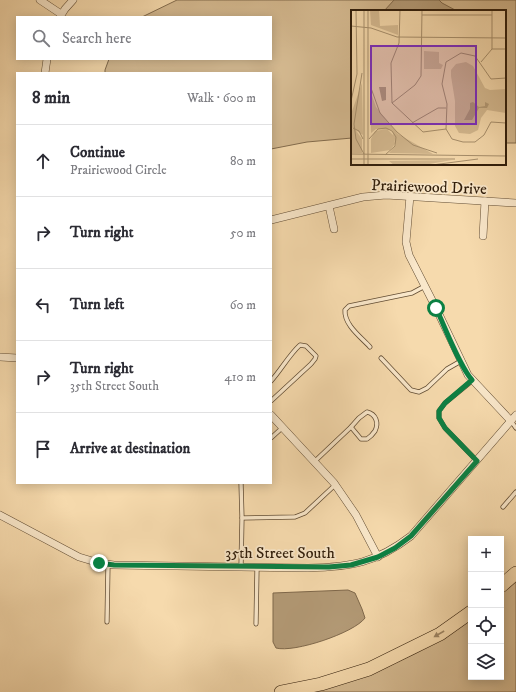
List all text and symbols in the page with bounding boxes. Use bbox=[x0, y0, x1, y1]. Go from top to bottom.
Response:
inset map bbox=[351, 10, 506, 165]
search box bbox=[16, 16, 272, 60]
icon: search bbox=[30, 27, 52, 49]
text: Search here bbox=[62, 29, 131, 48]
text: 8 min bbox=[32, 87, 70, 109]
text: Walk · 600 m bbox=[187, 90, 256, 106]
text: Continue bbox=[70, 143, 125, 162]
icon: ahead bbox=[32, 150, 54, 172]
text: 80 m bbox=[230, 153, 256, 169]
text: Prairiewood Circle bbox=[70, 162, 167, 178]
street label: Prairiewood Drive bbox=[371, 175, 487, 199]
icon: right bbox=[32, 222, 54, 244]
text: Turn right bbox=[70, 223, 133, 242]
text: 50 m bbox=[230, 225, 256, 241]
icon: left bbox=[32, 294, 54, 316]
text: Turn left bbox=[70, 295, 124, 314]
text: 60 m bbox=[230, 297, 256, 313]
route start bbox=[427, 299, 445, 317]
text: Turn right bbox=[70, 359, 133, 378]
icon: right bbox=[32, 366, 54, 388]
text: 410 m bbox=[224, 369, 256, 385]
text: 35th Street South bbox=[70, 378, 159, 394]
icon: arrive bbox=[32, 438, 54, 460]
text: Arrive at destination bbox=[70, 439, 190, 458]
map controls bbox=[468, 536, 504, 680]
button: + bbox=[468, 536, 504, 572]
street label: 35th Street South bbox=[225, 543, 335, 563]
route end bbox=[90, 554, 108, 572]
button: − bbox=[468, 572, 504, 608]
button: locate bbox=[468, 608, 504, 644]
one-way arrow bbox=[433, 631, 445, 638]
button: layers bbox=[468, 644, 504, 680]

